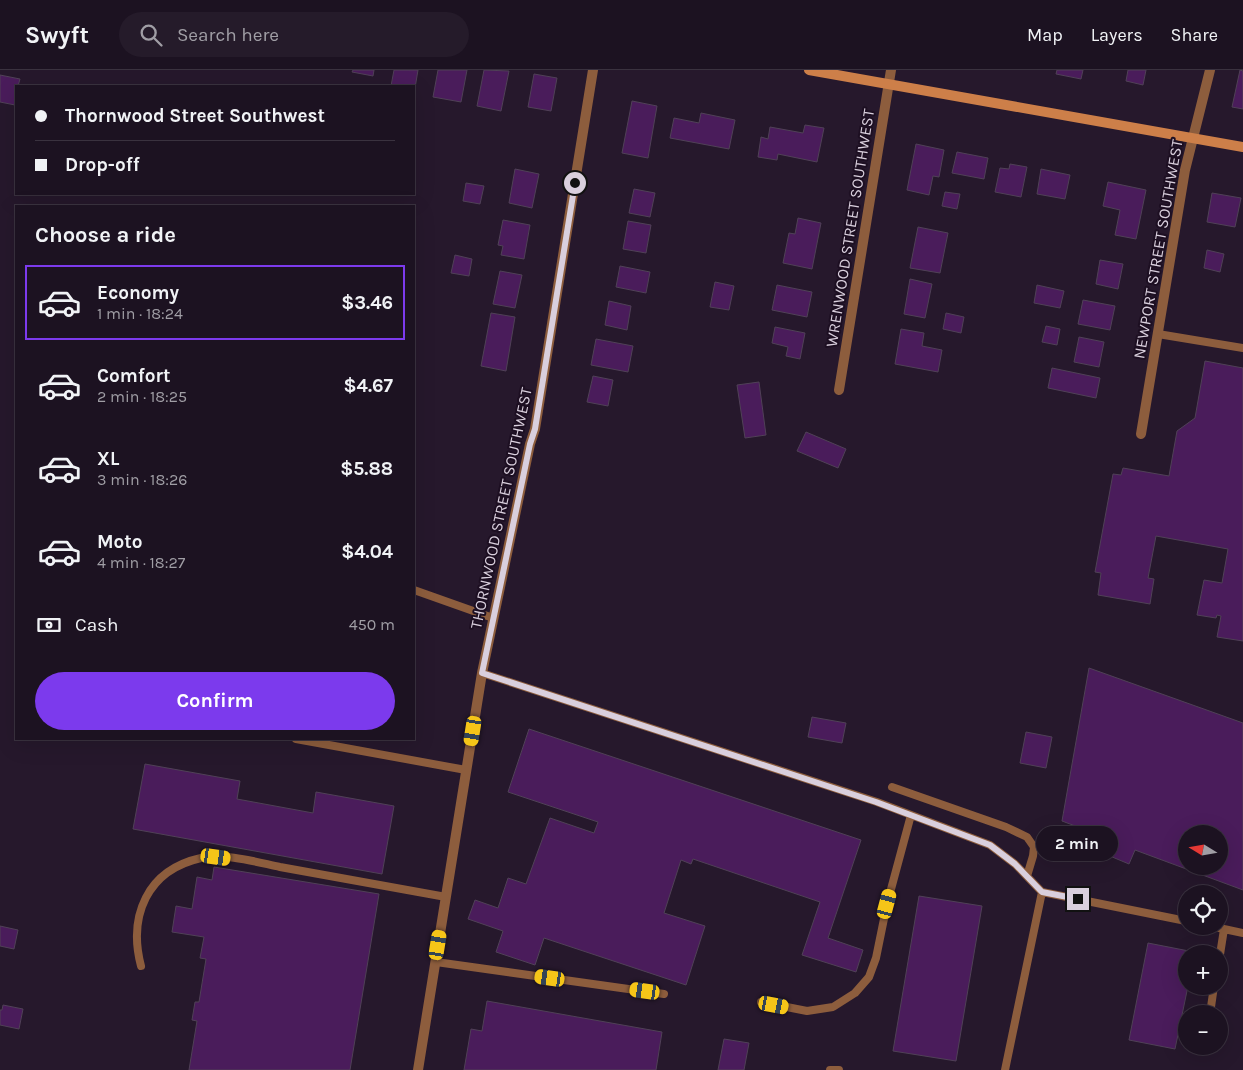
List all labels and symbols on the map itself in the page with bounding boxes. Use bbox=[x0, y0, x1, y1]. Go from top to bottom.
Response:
street label: WRENWOOD STREET SOUTHWEST bbox=[822, 108, 878, 348]
street label: NEWPORT STREET SOUTHWEST bbox=[1129, 138, 1187, 360]
route start bbox=[564, 172, 586, 194]
street label: THORNWOOD STREET SOUTHWEST bbox=[466, 385, 536, 631]
car bbox=[463, 715, 482, 747]
north arrow bbox=[1178, 825, 1228, 875]
callout: 2 min bbox=[1037, 826, 1119, 862]
car bbox=[200, 847, 231, 867]
car bbox=[875, 888, 898, 920]
route end bbox=[1067, 888, 1089, 910]
car bbox=[428, 929, 447, 961]
car bbox=[534, 968, 565, 988]
car bbox=[629, 981, 660, 1001]
car bbox=[757, 995, 790, 1015]

